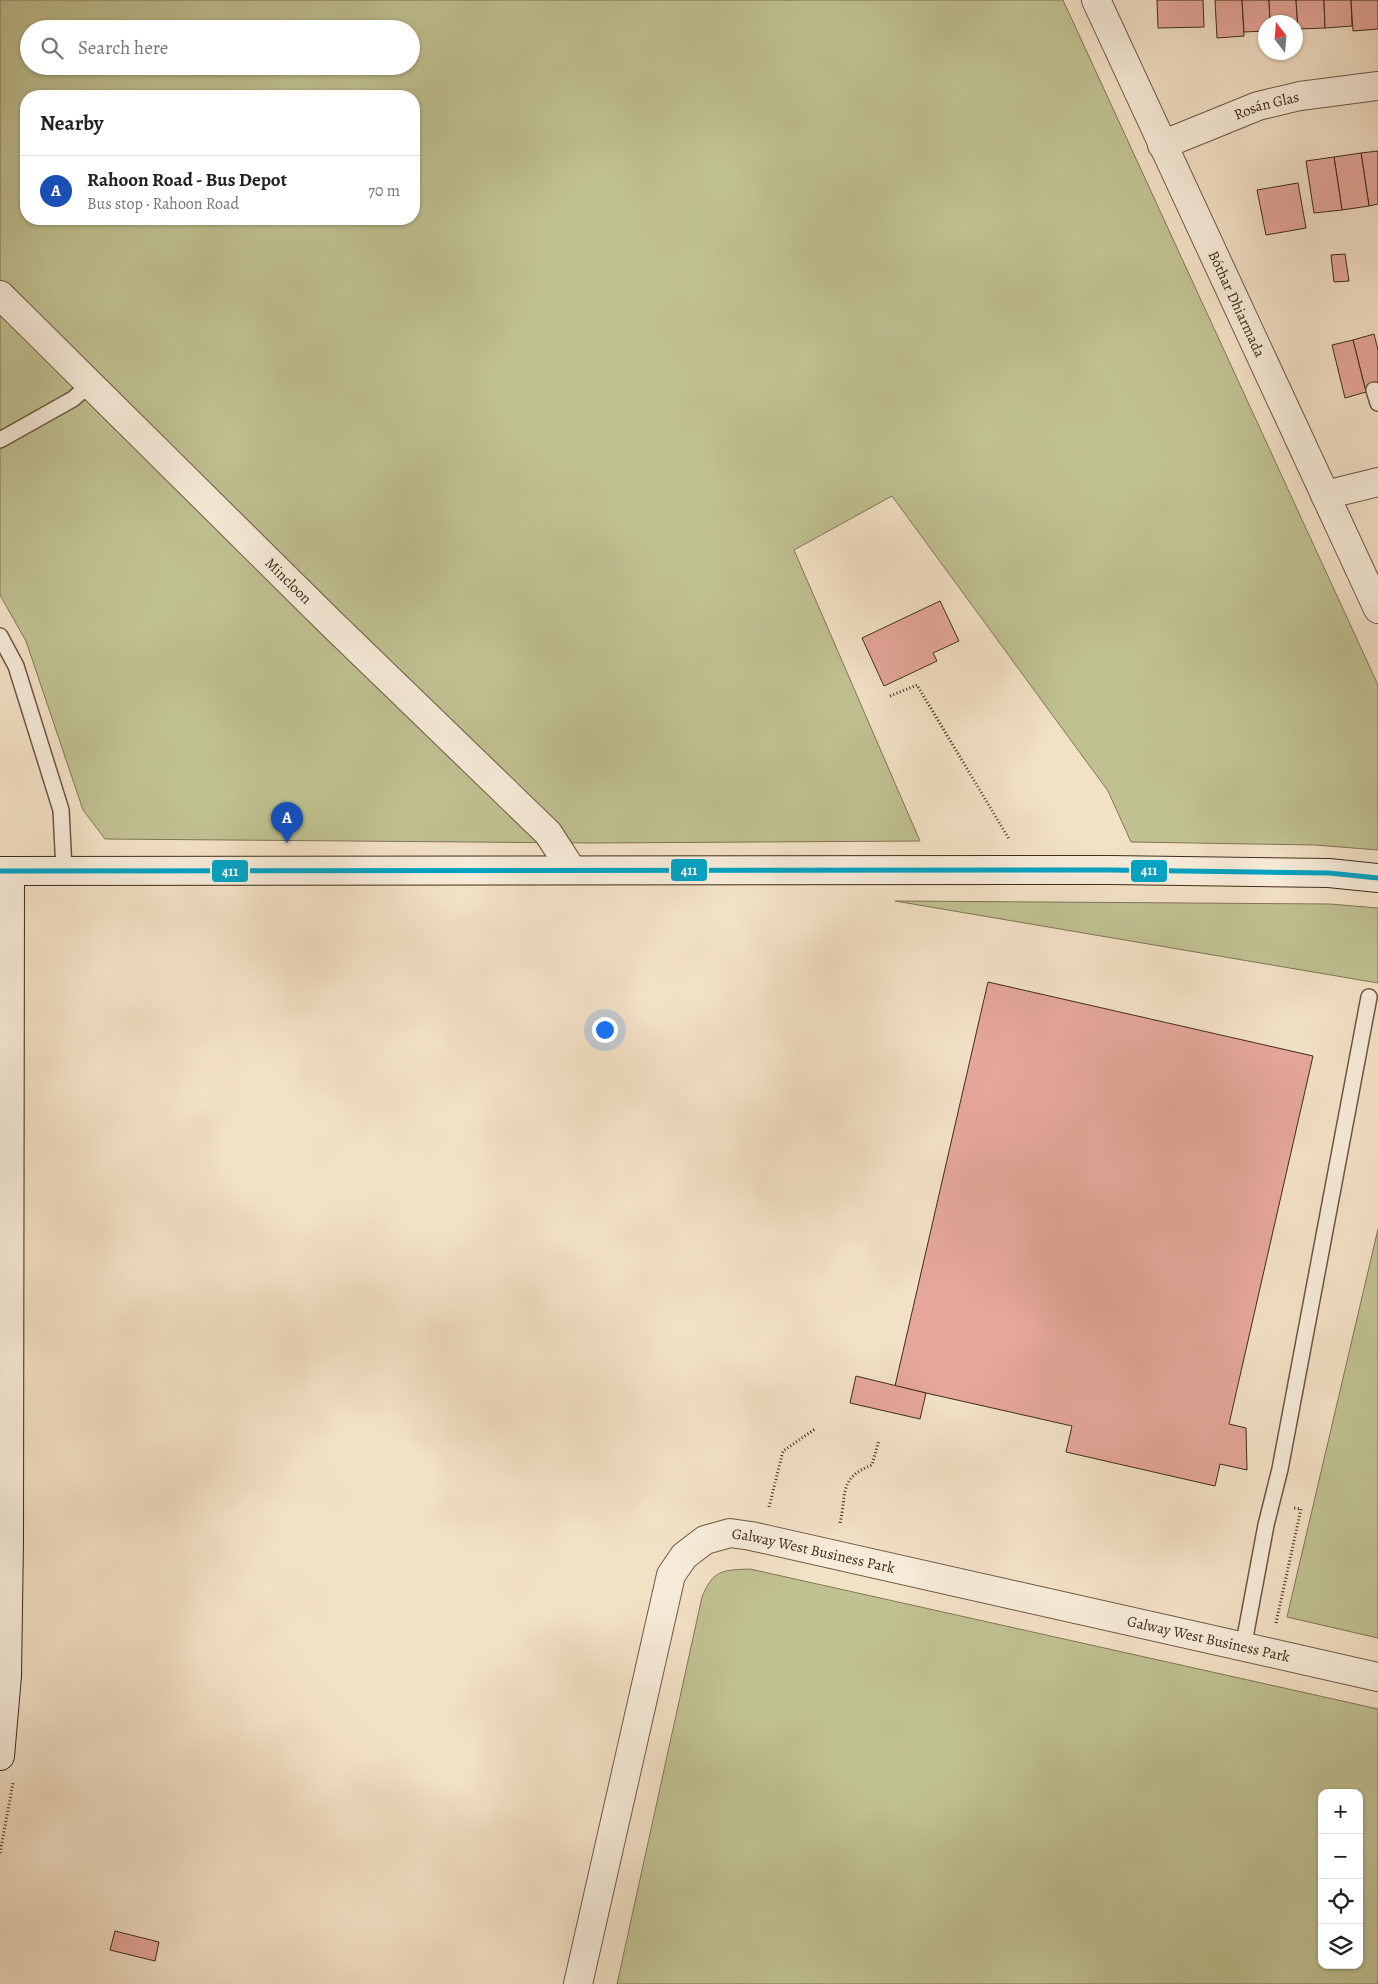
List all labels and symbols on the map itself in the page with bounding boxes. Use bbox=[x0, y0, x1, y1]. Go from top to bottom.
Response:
north arrow bbox=[1258, 15, 1303, 60]
street label: Rosán Glas bbox=[1231, 87, 1301, 125]
street label: Bóthar Dhiarmada bbox=[1204, 248, 1270, 360]
street label: Mincloon bbox=[261, 553, 316, 608]
pin: A bbox=[271, 802, 303, 843]
line badge: 411 bbox=[670, 858, 708, 882]
line badge: 411 bbox=[211, 859, 249, 883]
line badge: 411 bbox=[1130, 859, 1168, 883]
text: 411 bbox=[681, 861, 697, 880]
text: 411 bbox=[1141, 861, 1157, 880]
text: 411 bbox=[222, 862, 238, 881]
your location bbox=[592, 1017, 618, 1043]
street label: Galway West Business Park bbox=[731, 1523, 897, 1578]
street label: Galway West Business Park bbox=[1125, 1611, 1292, 1667]

